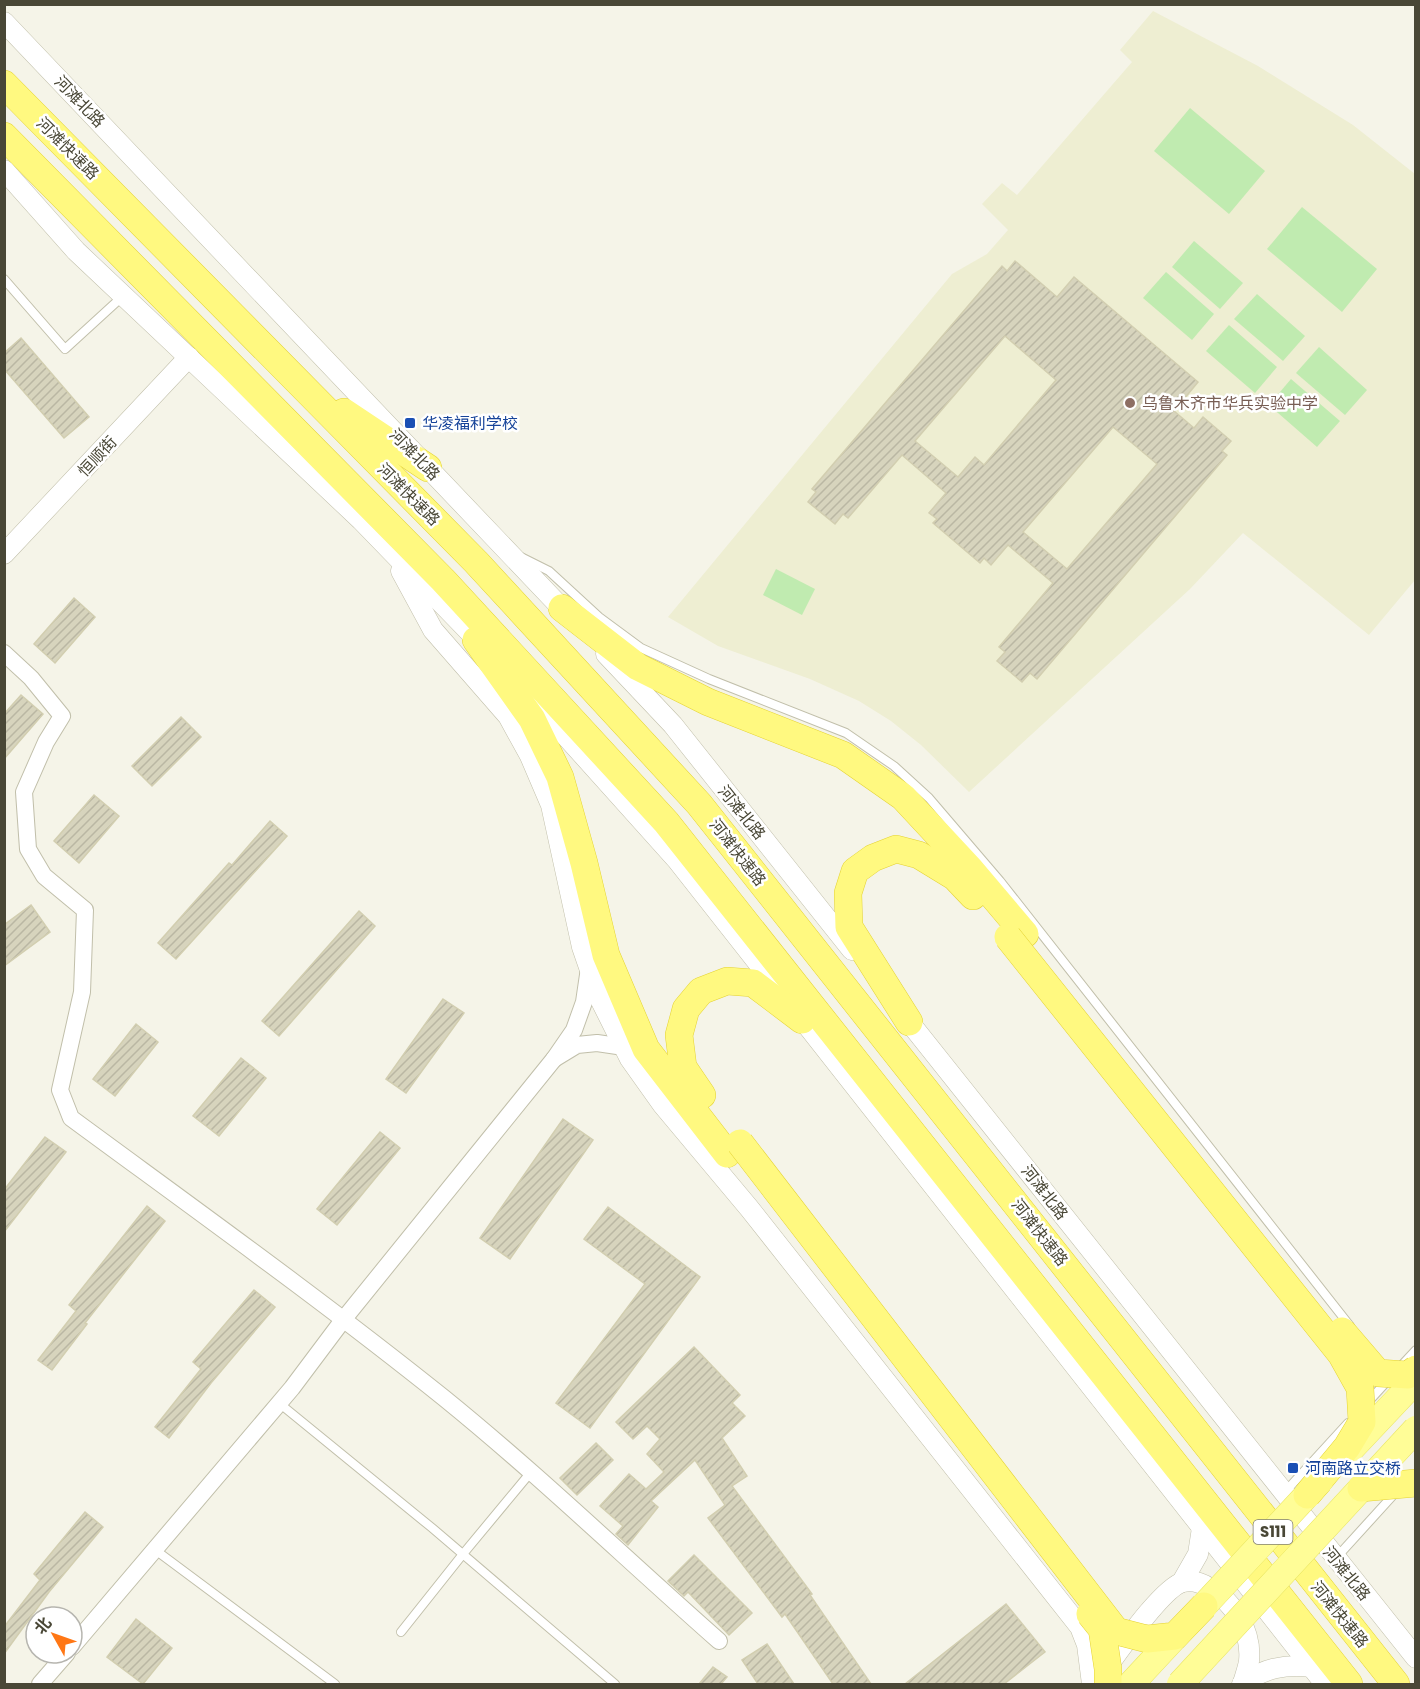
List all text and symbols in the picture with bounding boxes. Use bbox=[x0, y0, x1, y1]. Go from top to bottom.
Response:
street label: 河滩北路 bbox=[49, 70, 110, 132]
street label: 河滩快速路 bbox=[31, 112, 104, 185]
place label: 乌鲁木齐市华兵实验中学 bbox=[1142, 392, 1318, 415]
marker: 乌鲁木齐市华兵实验中学 bbox=[1123, 396, 1137, 410]
place label: 华凌福利学校 bbox=[422, 412, 518, 435]
marker: 华凌福利学校 bbox=[403, 416, 417, 430]
street label: 河滩北路 bbox=[384, 423, 445, 485]
street label: 恒顺街 bbox=[73, 431, 122, 482]
street label: 河滩快速路 bbox=[372, 458, 445, 531]
street label: 河滩北路 bbox=[713, 780, 771, 844]
street label: 河滩快速路 bbox=[704, 814, 771, 891]
street label: 河滩北路 bbox=[1016, 1160, 1073, 1225]
street label: 河滩快速路 bbox=[1006, 1194, 1073, 1271]
place label: 河南路立交桥 bbox=[1305, 1457, 1401, 1480]
marker: 河南路立交桥 bbox=[1286, 1461, 1300, 1475]
road number: S111 bbox=[1254, 1520, 1292, 1544]
street label: 河滩北路 bbox=[1318, 1541, 1376, 1605]
street label: 河滩快速路 bbox=[1305, 1576, 1374, 1653]
north arrow bbox=[24, 1605, 84, 1665]
text: 北 bbox=[29, 1612, 57, 1639]

